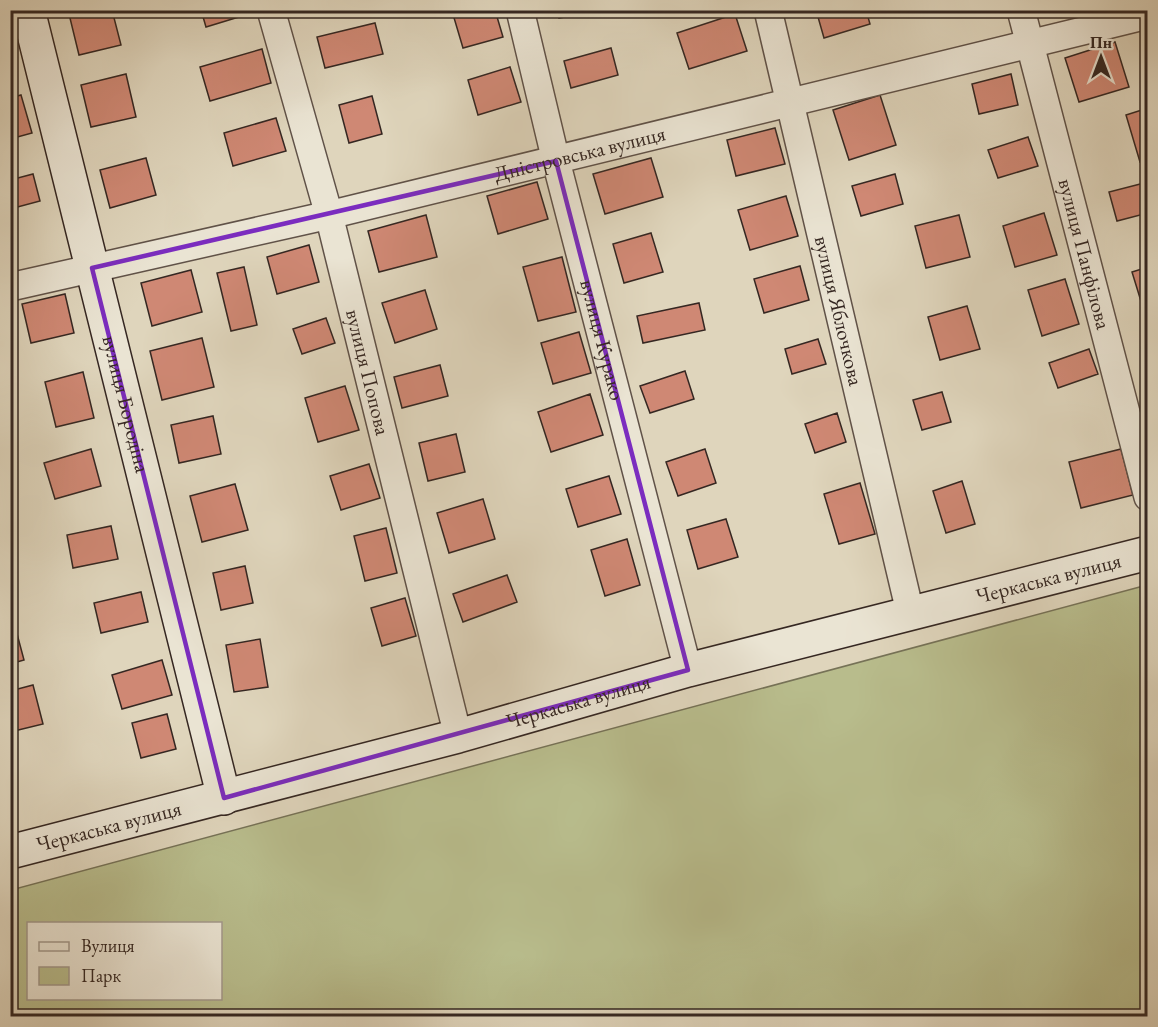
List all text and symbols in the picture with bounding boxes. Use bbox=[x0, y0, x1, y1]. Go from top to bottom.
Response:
north arrow bbox=[1071, 27, 1131, 87]
text: Пн bbox=[1090, 32, 1112, 53]
street label: Дністровська вулиця bbox=[491, 119, 668, 187]
street label: вулиця Панфілова bbox=[1052, 175, 1118, 333]
street label: вулиця Яблочкова bbox=[809, 233, 870, 389]
street label: вулиця Курако bbox=[574, 276, 632, 403]
street label: вулиця Попова bbox=[340, 306, 397, 439]
street label: вулиця Бородіна bbox=[96, 332, 157, 476]
street label: Черкаська вулиця bbox=[973, 546, 1124, 609]
street label: Черкаська вулиця bbox=[503, 667, 654, 734]
street label: Черкаська вулиця bbox=[33, 794, 184, 858]
legend bbox=[27, 922, 222, 1000]
text: Вулиця bbox=[81, 934, 134, 957]
text: Парк bbox=[81, 964, 121, 987]

